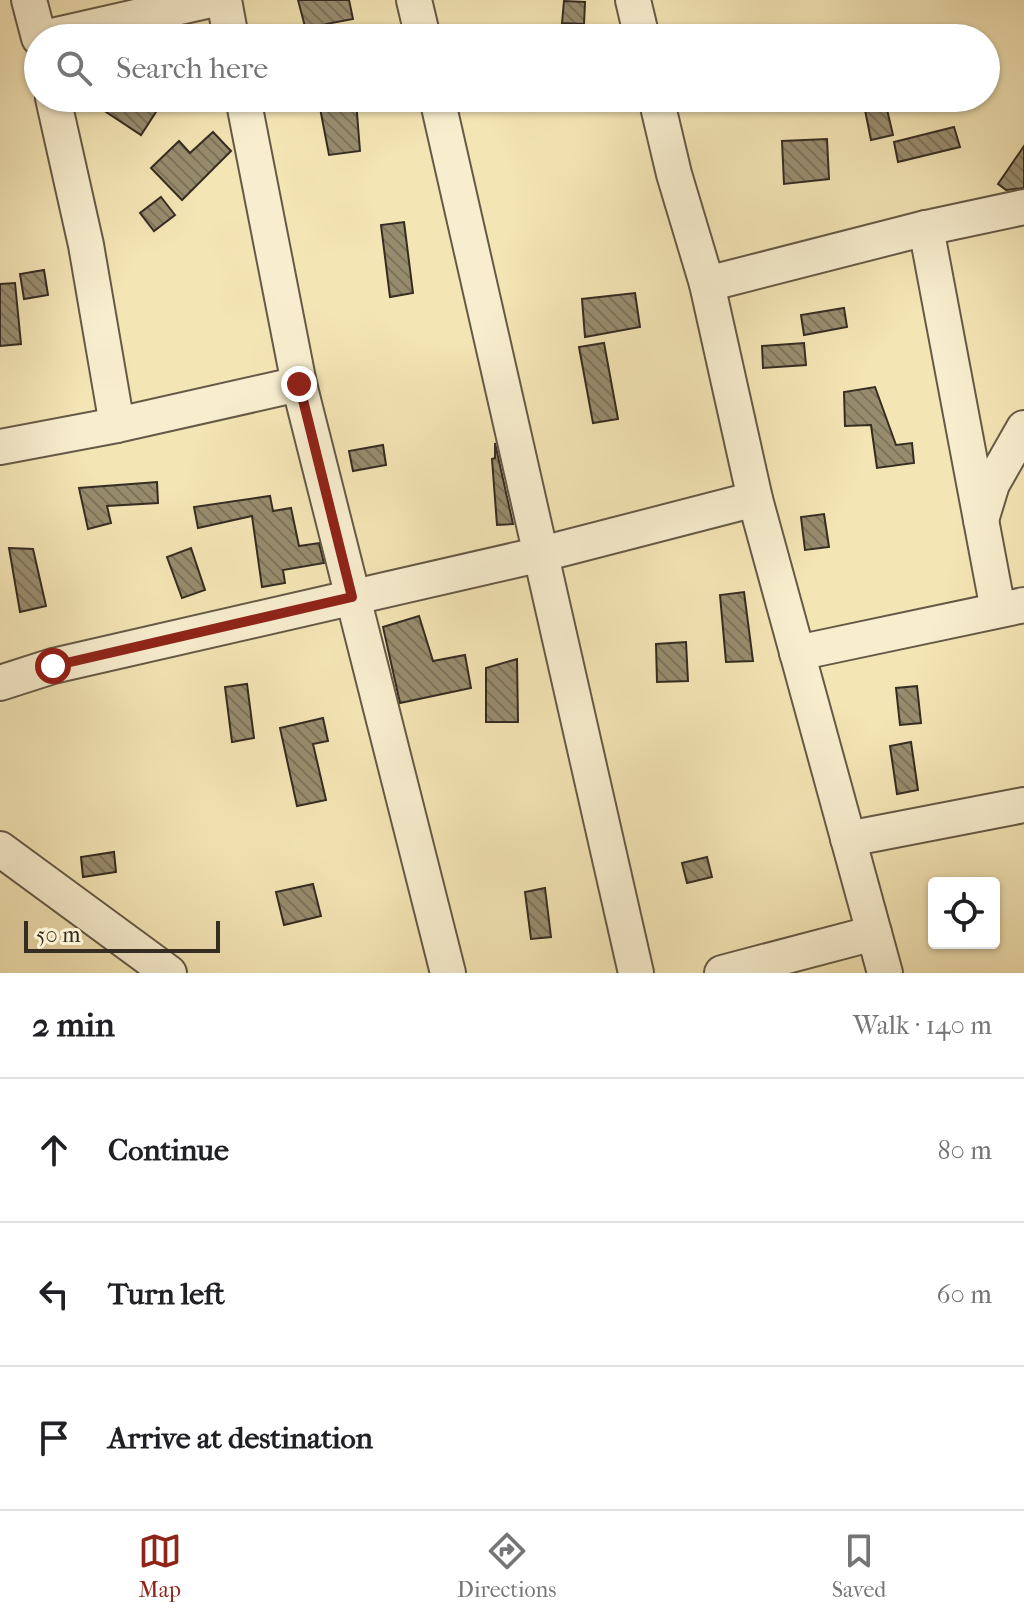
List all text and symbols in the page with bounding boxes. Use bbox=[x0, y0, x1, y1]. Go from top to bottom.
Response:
search box bbox=[24, 24, 1000, 112]
icon: search bbox=[52, 46, 96, 90]
text: Search here bbox=[116, 51, 268, 86]
route end bbox=[281, 366, 317, 402]
route start bbox=[35, 648, 71, 684]
map controls bbox=[928, 877, 1000, 949]
button: locate bbox=[928, 877, 1000, 949]
scale bar bbox=[24, 917, 220, 953]
text: 50 m bbox=[36, 922, 81, 948]
text: 2 min bbox=[32, 1005, 115, 1045]
text: Walk · 140 m bbox=[853, 1010, 992, 1041]
icon: ahead bbox=[32, 1128, 76, 1172]
text: Continue bbox=[108, 1133, 229, 1168]
text: 80 m bbox=[937, 1135, 992, 1166]
icon: left bbox=[32, 1272, 76, 1316]
text: Turn left bbox=[108, 1277, 225, 1312]
text: 60 m bbox=[936, 1279, 992, 1310]
icon: arrive bbox=[32, 1416, 76, 1460]
text: Arrive at destination bbox=[108, 1421, 373, 1456]
tab: Map bbox=[138, 1529, 182, 1603]
tab: Directions bbox=[457, 1529, 556, 1603]
tab: Saved bbox=[832, 1529, 886, 1603]

